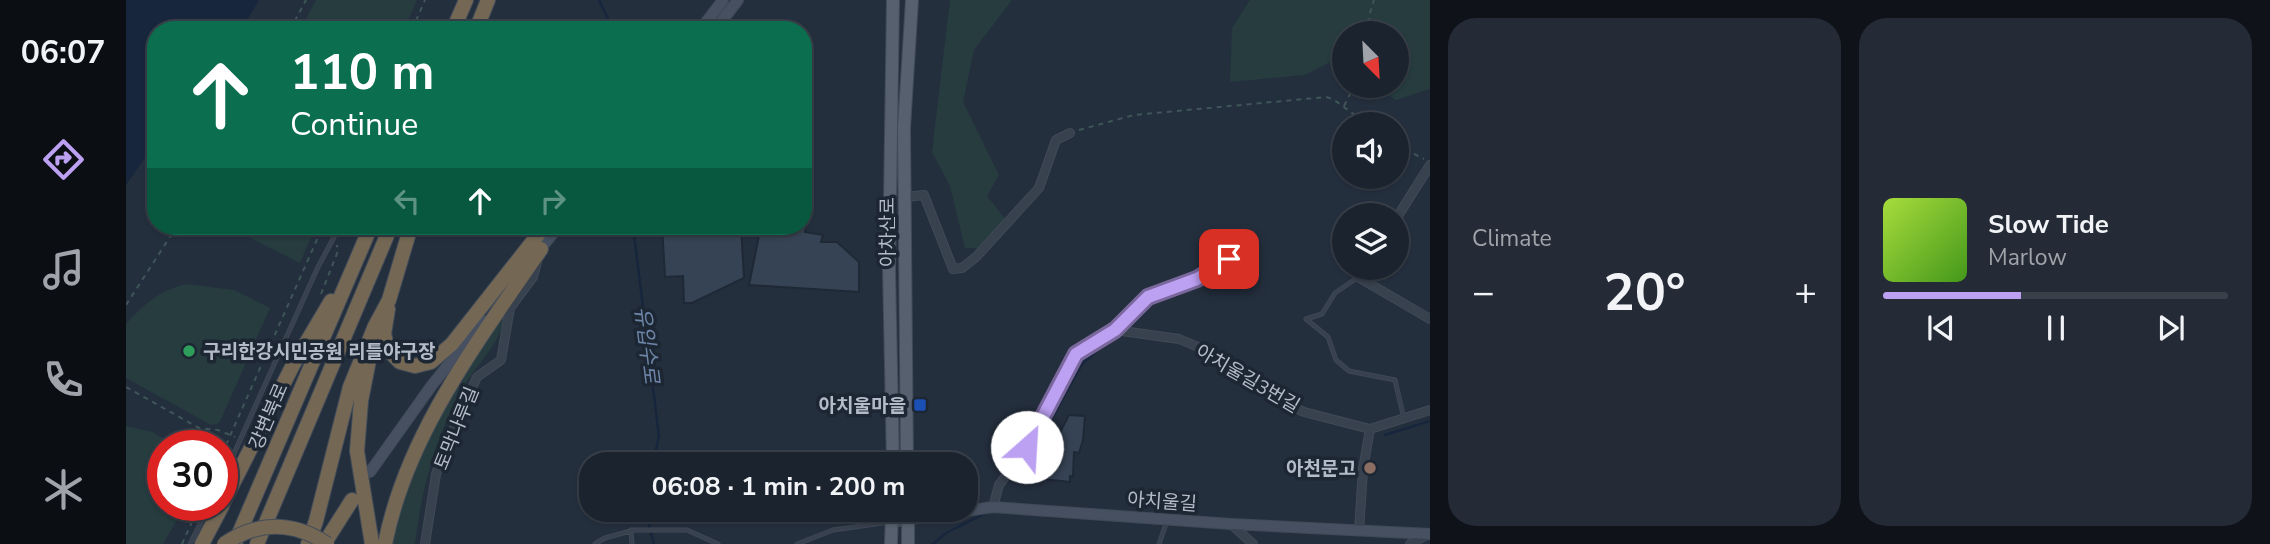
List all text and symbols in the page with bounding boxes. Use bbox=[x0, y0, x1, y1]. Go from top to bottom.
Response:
north arrow bbox=[1332, 21, 1409, 98]
map controls bbox=[1332, 21, 1409, 280]
text: 06:07 bbox=[21, 31, 105, 74]
text: 110 m bbox=[290, 39, 434, 106]
icon: ahead bbox=[175, 49, 266, 140]
text: Continue bbox=[290, 103, 418, 146]
button: sound bbox=[1332, 112, 1409, 189]
icon: directions bbox=[39, 135, 88, 184]
icon: left bbox=[388, 182, 426, 220]
icon: ahead bbox=[461, 182, 499, 220]
icon: right bbox=[534, 182, 572, 220]
street label: 아차산로 bbox=[875, 197, 901, 267]
button: layers bbox=[1332, 203, 1409, 280]
text: Slow Tide bbox=[1988, 207, 2109, 242]
text: Climate bbox=[1472, 223, 1552, 254]
pin bbox=[1199, 229, 1259, 289]
icon: arrive bbox=[1210, 240, 1248, 278]
text: Marlow bbox=[1988, 242, 2067, 273]
icon: music bbox=[39, 245, 88, 294]
text: 20° bbox=[1603, 257, 1686, 328]
text: − bbox=[1472, 267, 1495, 318]
text: + bbox=[1794, 267, 1817, 318]
water label: 유입수로 bbox=[628, 305, 666, 387]
icon: previous bbox=[1922, 309, 1960, 347]
icon: pause bbox=[2037, 309, 2075, 347]
icon: next bbox=[2152, 309, 2190, 347]
place label: 구리한강시민공원 리틀야구장 bbox=[203, 339, 435, 365]
street label: 아치울길3번길 bbox=[1191, 339, 1304, 419]
marker: 구리한강시민공원 리틀야구장 bbox=[181, 343, 197, 359]
icon: phone bbox=[39, 355, 88, 404]
street label: 강변북로 bbox=[243, 379, 295, 454]
street label: 토막나루길 bbox=[429, 383, 485, 474]
place label: 아치울마을 bbox=[819, 393, 906, 419]
marker: 아치울마을 bbox=[912, 397, 928, 413]
position arrow bbox=[990, 410, 1064, 484]
speed limit sign: 30 bbox=[147, 430, 238, 521]
place label: 아천문고 bbox=[1286, 456, 1356, 482]
marker: 아천문고 bbox=[1362, 460, 1378, 476]
icon: climate bbox=[39, 465, 88, 514]
text: 06:08 · 1 min · 200 m bbox=[652, 469, 905, 504]
street label: 아치울길 bbox=[1126, 487, 1198, 517]

